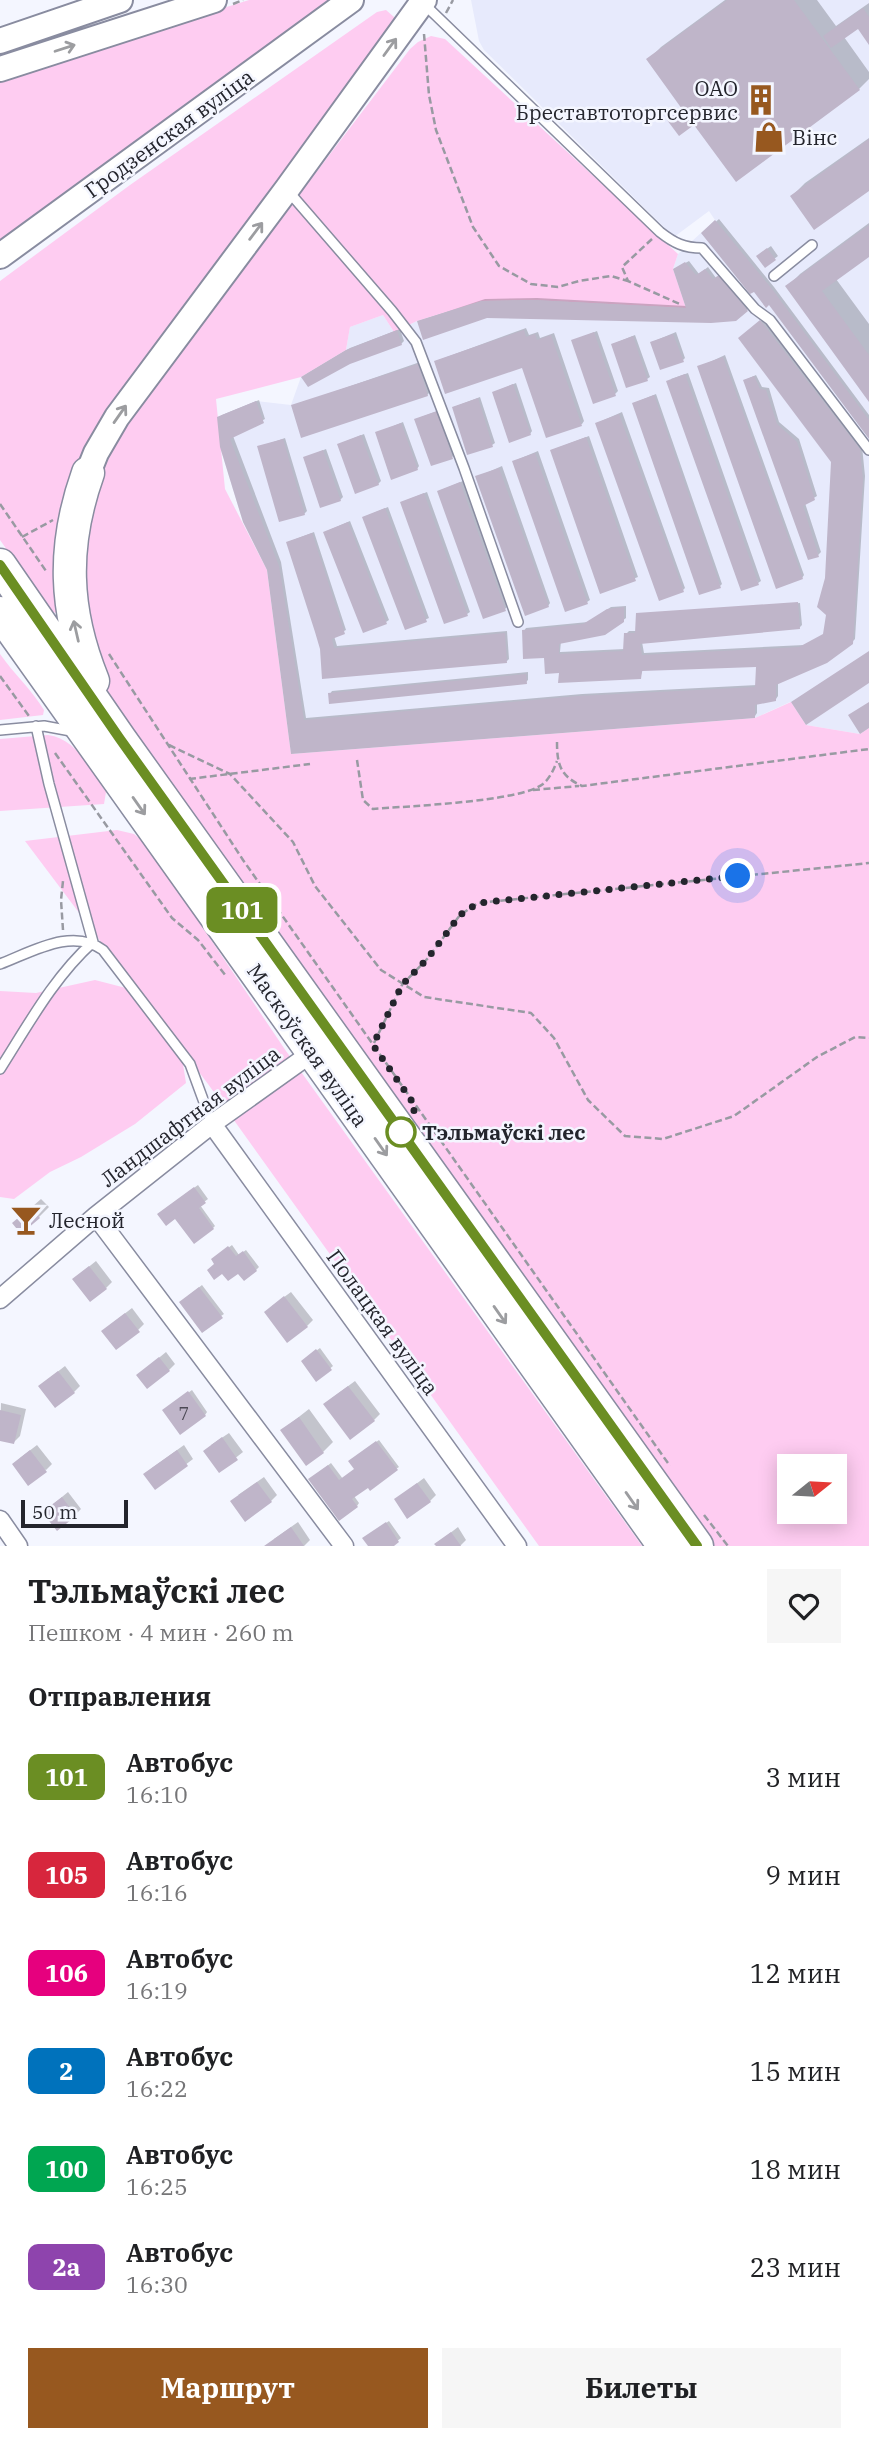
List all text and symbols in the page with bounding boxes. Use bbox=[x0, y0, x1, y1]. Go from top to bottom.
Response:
one-way arrow bbox=[383, 38, 397, 57]
one-way arrow bbox=[54, 40, 76, 53]
street label: Гродзенская вуліца bbox=[79, 62, 259, 204]
place label: ОАО Бреставтоторгсервис bbox=[516, 74, 738, 126]
building icon: ОАО Бреставтоторгсервис bbox=[744, 83, 778, 117]
shop icon: Вінс bbox=[752, 120, 786, 154]
place label: Вінс bbox=[792, 123, 837, 151]
one-way arrow bbox=[249, 222, 263, 241]
one-way arrow bbox=[113, 405, 127, 424]
one-way arrow bbox=[69, 620, 82, 643]
one-way arrow bbox=[132, 796, 146, 815]
your location bbox=[720, 858, 755, 893]
line badge: 101 bbox=[202, 887, 282, 933]
text: 101 bbox=[220, 894, 264, 926]
street label: Маскоўская вуліца bbox=[241, 958, 375, 1132]
street label: Ландшафтная вуліца bbox=[94, 1039, 286, 1193]
marker: Тэльмаўскі лес bbox=[386, 1117, 416, 1147]
place label: Тэльмаўскі лес bbox=[422, 1118, 585, 1146]
one-way arrow bbox=[374, 1137, 388, 1156]
bar icon: Лесной bbox=[9, 1203, 43, 1237]
place label: Лесной bbox=[49, 1206, 125, 1234]
street label: Полацкая вуліца bbox=[321, 1244, 445, 1400]
one-way arrow bbox=[493, 1305, 508, 1324]
house number: 7 bbox=[179, 1402, 189, 1425]
north arrow bbox=[777, 1454, 847, 1524]
map controls bbox=[777, 1454, 847, 1524]
one-way arrow bbox=[625, 1491, 639, 1510]
scale bar bbox=[21, 1497, 128, 1529]
text: 50 m bbox=[32, 1500, 77, 1524]
text: Тэльмаўскі лес bbox=[28, 1569, 285, 1612]
button: heart bbox=[767, 1569, 841, 1643]
text: Пешком · 4 мин · 260 m bbox=[28, 1617, 294, 1647]
text: Отправления bbox=[28, 1679, 211, 1713]
text: Автобус bbox=[126, 1745, 233, 1779]
text: 3 мин bbox=[765, 1760, 841, 1794]
text: 101 bbox=[45, 1761, 88, 1793]
text: 16:10 bbox=[126, 1779, 188, 1809]
text: Автобус bbox=[126, 1843, 233, 1877]
text: 9 мин bbox=[765, 1858, 841, 1892]
text: 105 bbox=[45, 1859, 88, 1891]
text: 16:16 bbox=[126, 1877, 188, 1907]
text: Автобус bbox=[126, 1941, 233, 1975]
text: 12 мин bbox=[750, 1956, 841, 1990]
text: 106 bbox=[45, 1957, 88, 1989]
text: 16:19 bbox=[126, 1975, 188, 2005]
text: Автобус bbox=[126, 2039, 233, 2073]
text: 15 мин bbox=[750, 2054, 841, 2088]
text: 2 bbox=[59, 2055, 74, 2087]
text: 16:22 bbox=[126, 2073, 188, 2103]
text: Автобус bbox=[126, 2137, 233, 2171]
text: 18 мин bbox=[750, 2152, 841, 2186]
text: 100 bbox=[45, 2153, 88, 2185]
text: 16:25 bbox=[126, 2171, 188, 2201]
text: Автобус bbox=[126, 2235, 233, 2269]
text: 23 мин bbox=[750, 2250, 841, 2284]
text: 2а bbox=[52, 2251, 81, 2283]
text: 16:30 bbox=[126, 2269, 188, 2299]
button: Маршрут bbox=[28, 2348, 428, 2428]
button: Билеты bbox=[442, 2348, 841, 2428]

